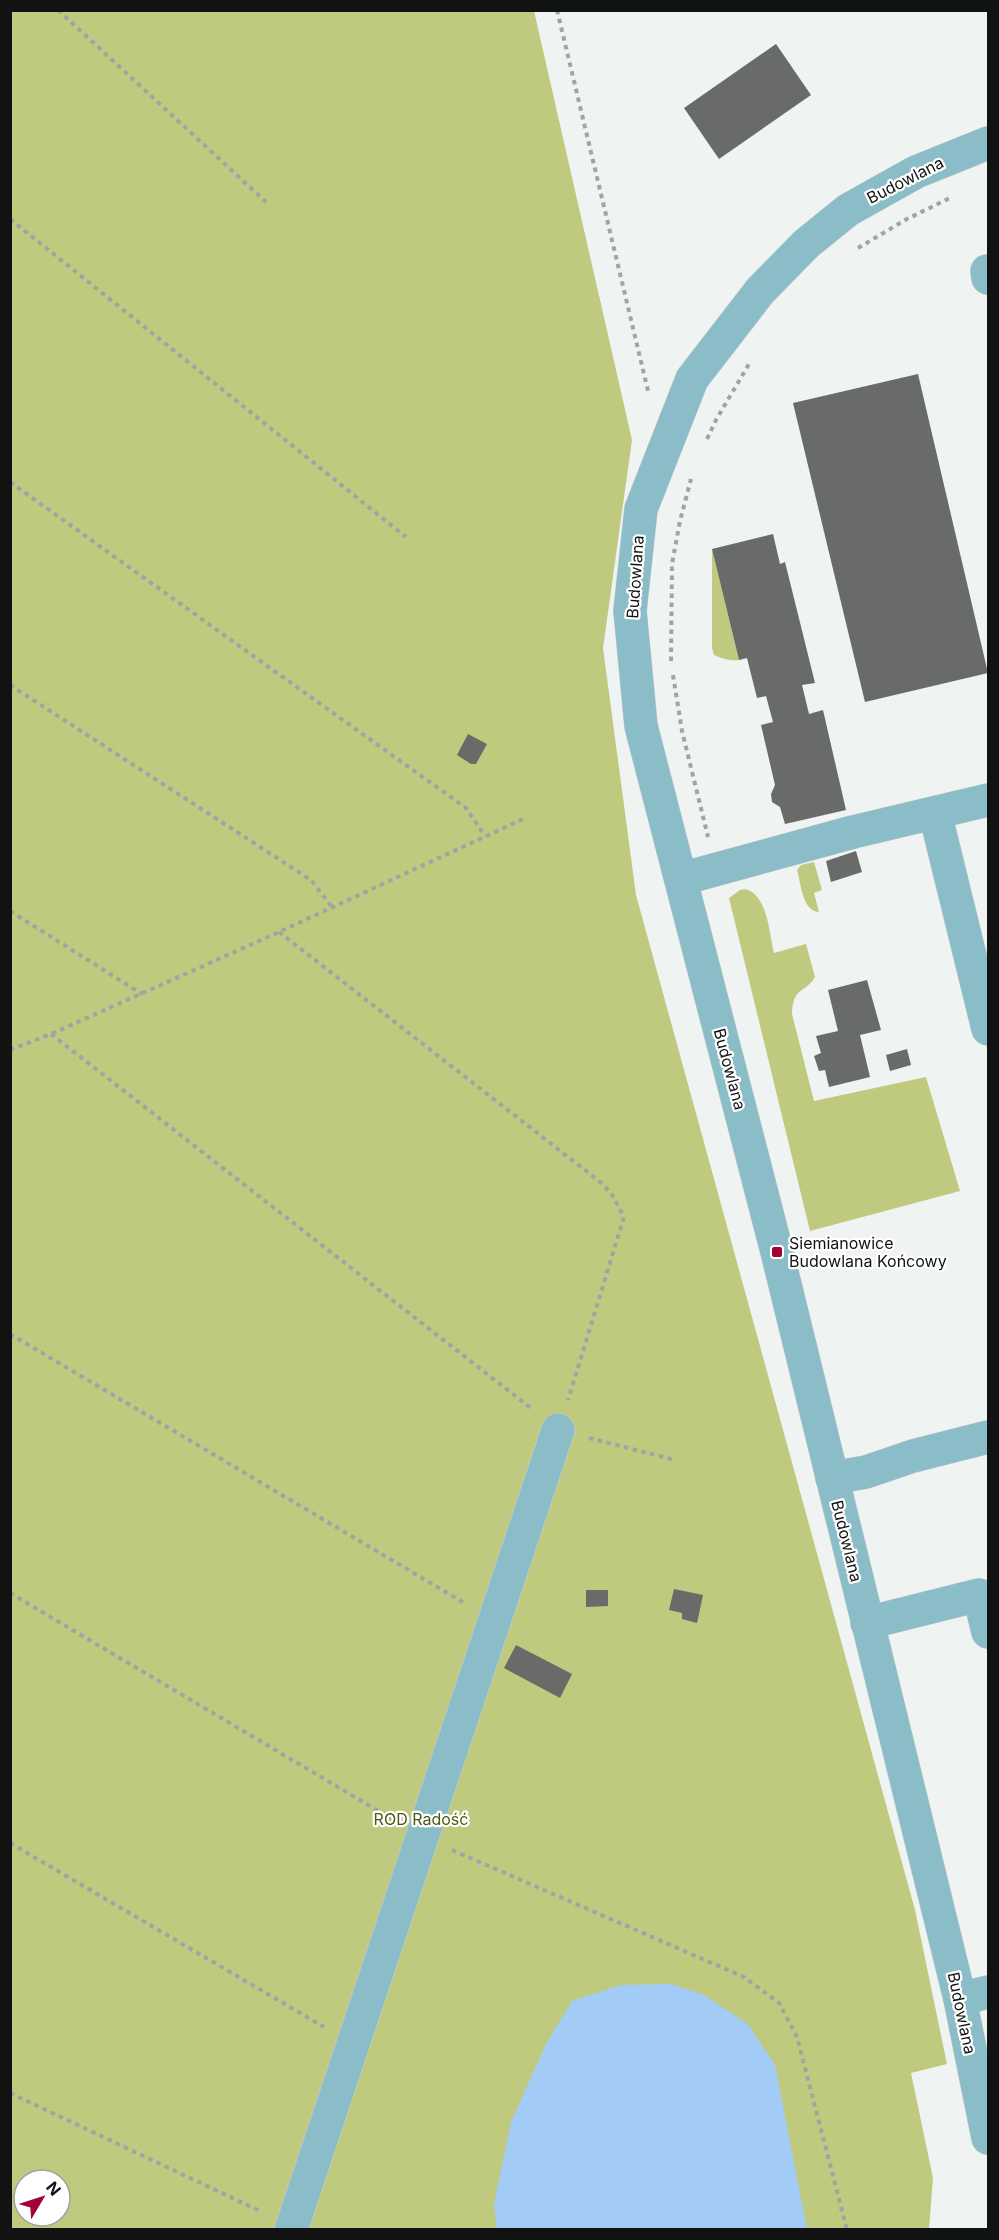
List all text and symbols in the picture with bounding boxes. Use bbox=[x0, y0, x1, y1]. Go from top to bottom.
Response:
street label: Budowlana bbox=[863, 152, 947, 208]
street label: Budowlana bbox=[622, 535, 648, 619]
street label: Budowlana bbox=[710, 1026, 750, 1112]
place label: Siemianowice Budowlana Końcowy bbox=[789, 1233, 947, 1271]
marker: Siemianowice Budowlana Końcowy bbox=[770, 1245, 784, 1259]
street label: Budowlana bbox=[827, 1498, 867, 1584]
park label: ROD Radość bbox=[374, 1809, 468, 1829]
street label: Budowlana bbox=[944, 1970, 980, 2056]
north arrow bbox=[12, 2168, 72, 2228]
text: N bbox=[42, 2178, 65, 2200]

